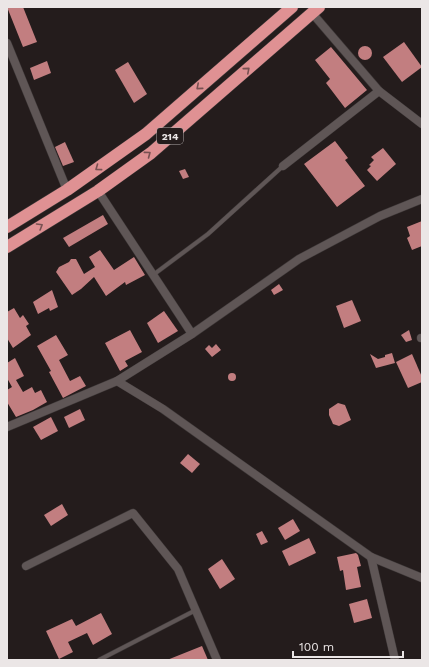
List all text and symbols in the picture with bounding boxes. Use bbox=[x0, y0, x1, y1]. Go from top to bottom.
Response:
one-way arrow bbox=[242, 67, 250, 74]
one-way arrow bbox=[197, 83, 204, 90]
road number: 214 bbox=[157, 128, 183, 144]
one-way arrow bbox=[144, 152, 151, 159]
one-way arrow bbox=[95, 164, 102, 171]
one-way arrow bbox=[36, 224, 43, 231]
scale bar bbox=[293, 633, 403, 659]
text: 100 m bbox=[299, 640, 334, 654]

